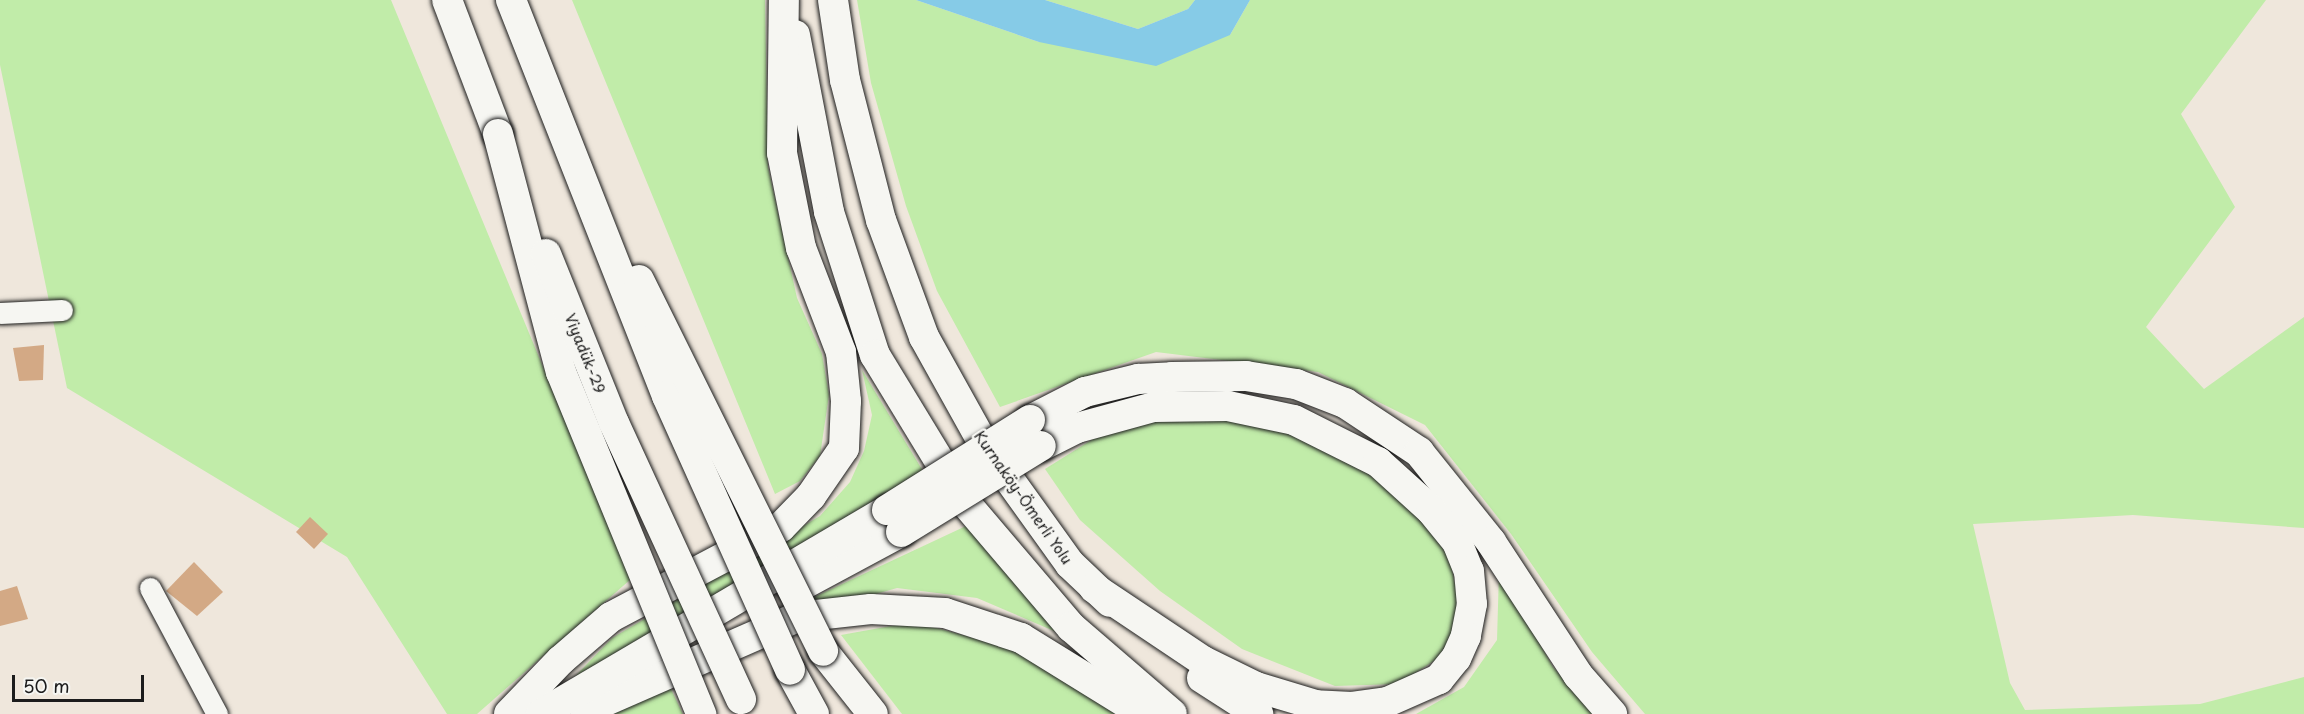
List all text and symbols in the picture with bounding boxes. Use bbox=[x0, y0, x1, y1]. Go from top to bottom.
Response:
street label: Viyadük-29 bbox=[562, 310, 610, 396]
street label: Kurnaköy-Ömerli Yolu bbox=[971, 426, 1077, 568]
scale bar bbox=[15, 663, 147, 701]
text: 50 m bbox=[23, 672, 70, 699]

